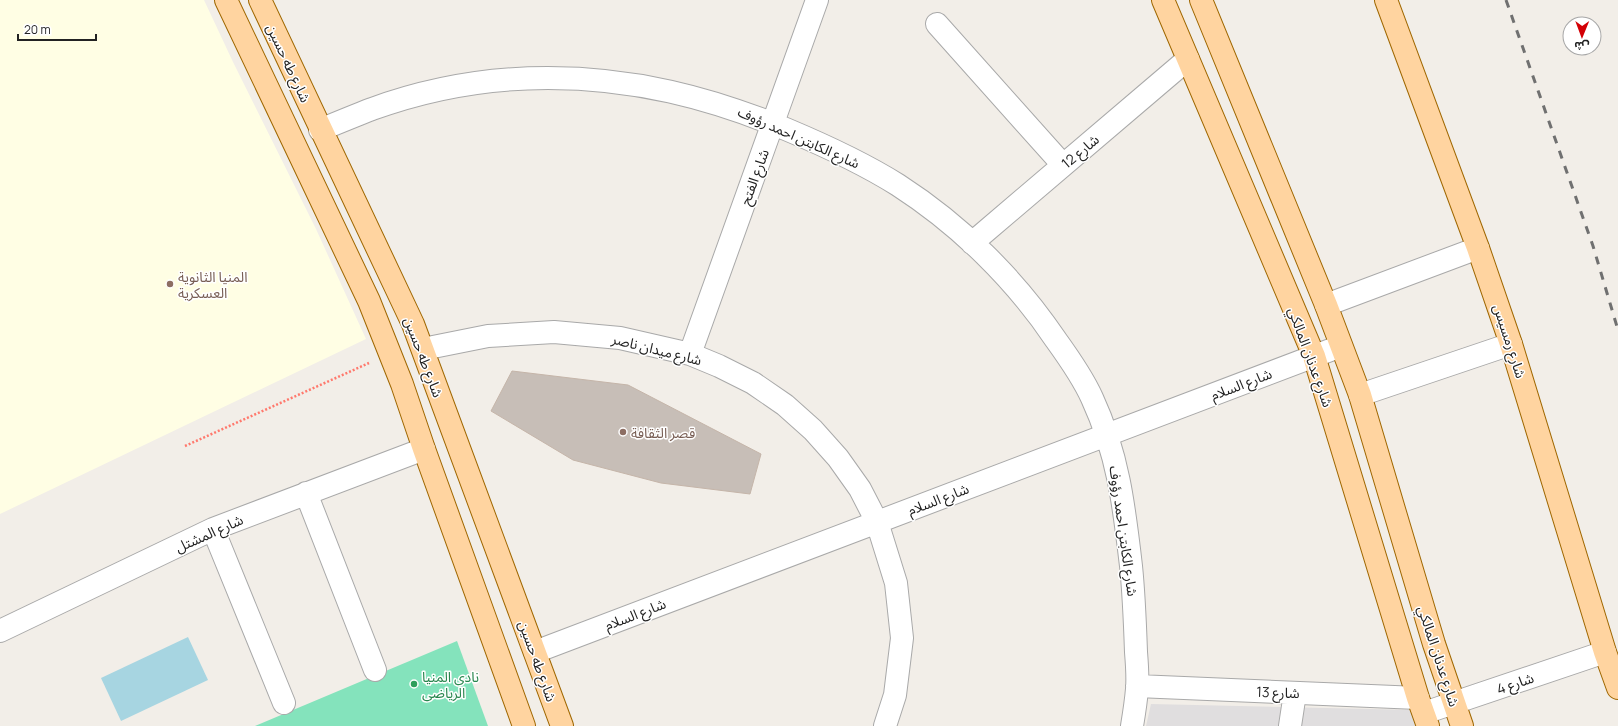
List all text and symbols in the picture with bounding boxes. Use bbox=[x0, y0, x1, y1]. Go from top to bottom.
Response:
scale bar bbox=[18, 16, 96, 42]
north arrow bbox=[1562, 16, 1602, 56]
text: 20 m bbox=[24, 21, 51, 38]
street label: شارع طه حسين bbox=[261, 21, 316, 106]
text: ش bbox=[1574, 39, 1589, 54]
street label: شارع الكابتن احمد رؤوف bbox=[734, 102, 863, 174]
street label: شارع 12 bbox=[1057, 130, 1104, 174]
street label: شارع الفتح bbox=[735, 146, 775, 208]
place label: المنيا الثانوية العسكرية bbox=[178, 267, 248, 302]
marker: المنيا الثانوية العسكرية bbox=[165, 279, 175, 289]
street label: شارع رمسيس bbox=[1487, 301, 1531, 381]
street label: شارع عدنان المالكي bbox=[1282, 304, 1338, 410]
street label: شارع طه حسين bbox=[398, 314, 448, 401]
street label: شارع ميدان ناصر bbox=[609, 328, 704, 371]
street label: شارع السلام bbox=[1208, 364, 1275, 406]
place label: قصر الثقافة bbox=[631, 423, 695, 442]
marker: قصر الثقافة bbox=[618, 427, 628, 437]
street label: شارع الكابتن احمد رؤوف bbox=[1103, 465, 1143, 598]
street label: شارع السلام bbox=[905, 479, 972, 521]
street label: شارع المشتل bbox=[172, 510, 247, 558]
street label: شارع السلام bbox=[602, 594, 669, 636]
street label: شارع عدنان المالكي bbox=[1412, 603, 1464, 710]
street label: شارع طه حسين bbox=[513, 618, 561, 705]
place label: نادى المنيا الرياضى bbox=[422, 667, 479, 702]
street label: شارع 4 bbox=[1494, 668, 1537, 700]
marker: نادى المنيا الرياضى bbox=[409, 679, 419, 689]
street label: شارع 13 bbox=[1256, 682, 1300, 704]

